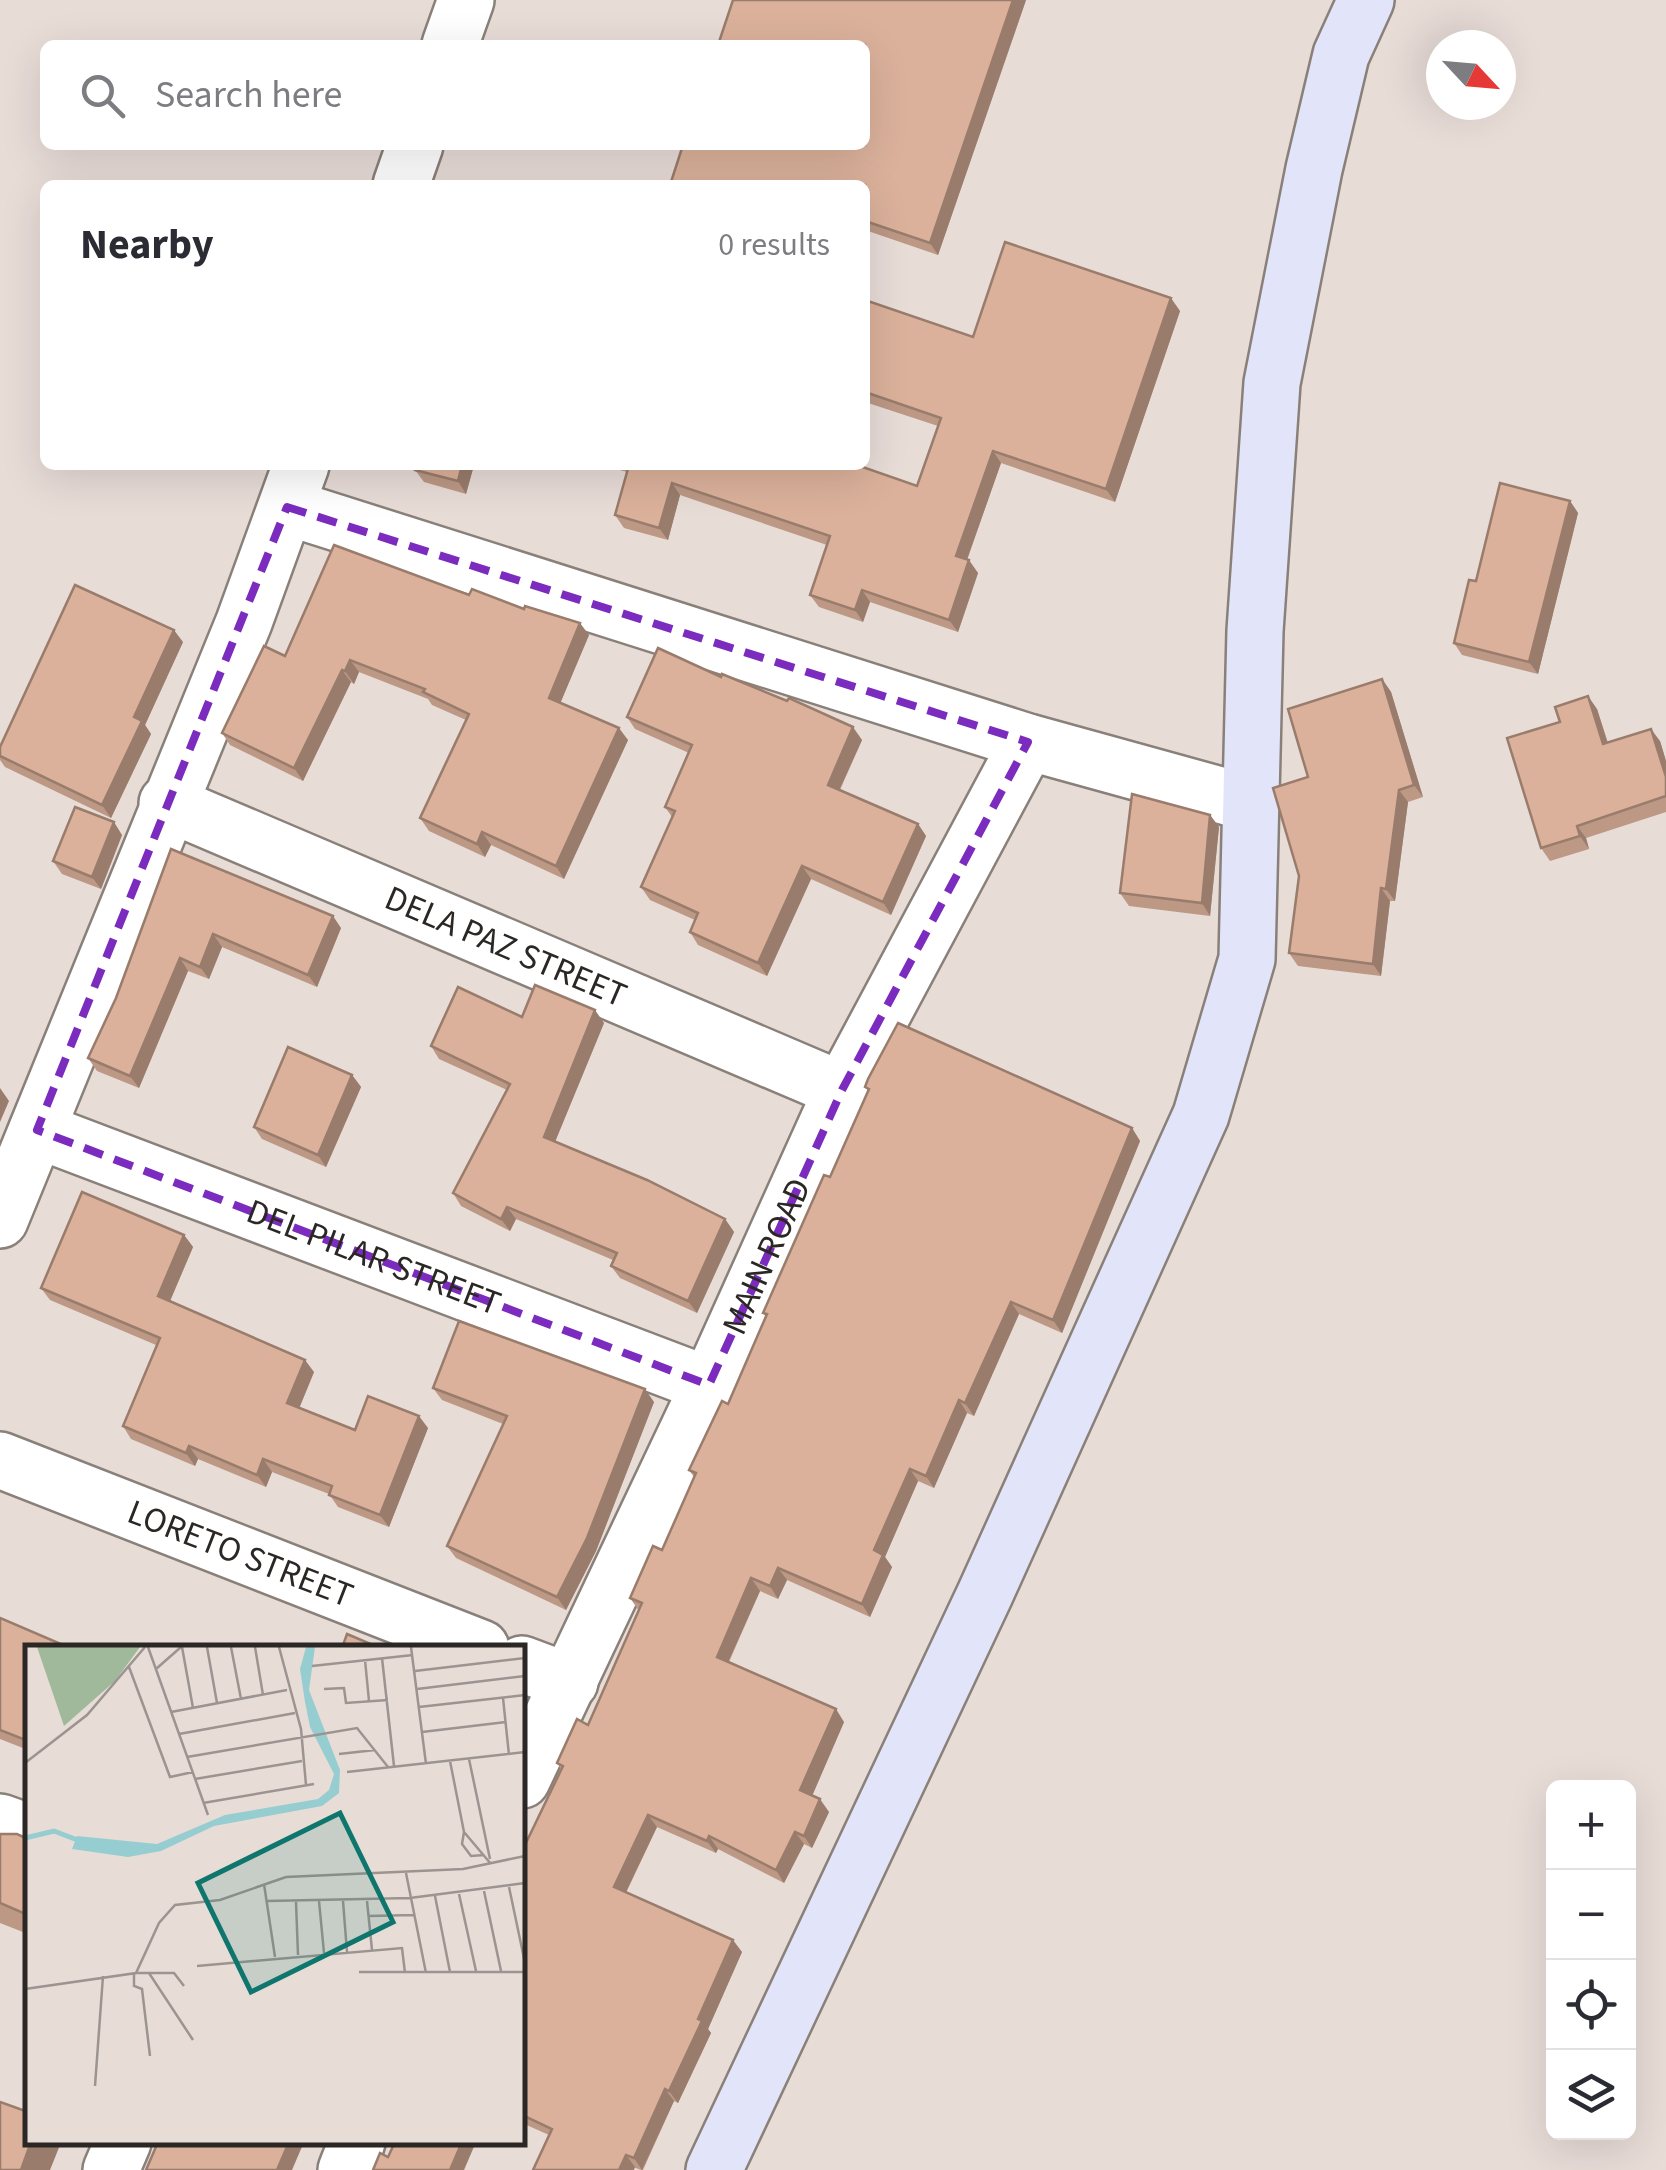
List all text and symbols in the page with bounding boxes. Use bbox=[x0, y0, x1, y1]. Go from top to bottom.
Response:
north arrow bbox=[1426, 30, 1516, 120]
search box bbox=[40, 40, 870, 150]
icon: search bbox=[75, 68, 130, 123]
text: Search here bbox=[155, 68, 342, 122]
text: Nearby bbox=[80, 215, 214, 275]
text: 0 results bbox=[718, 222, 830, 268]
street label: DELA PAZ STREET bbox=[377, 873, 634, 1021]
street label: MAIN ROAD bbox=[710, 1170, 824, 1343]
street label: DEL PILAR STREET bbox=[239, 1187, 508, 1329]
street label: LORETO STREET bbox=[120, 1487, 360, 1621]
inset map bbox=[25, 1645, 525, 2145]
map controls bbox=[1546, 1780, 1636, 2140]
button: + bbox=[1546, 1780, 1636, 1870]
button: − bbox=[1546, 1870, 1636, 1960]
button: locate bbox=[1546, 1960, 1636, 2050]
button: layers bbox=[1546, 2050, 1636, 2140]

